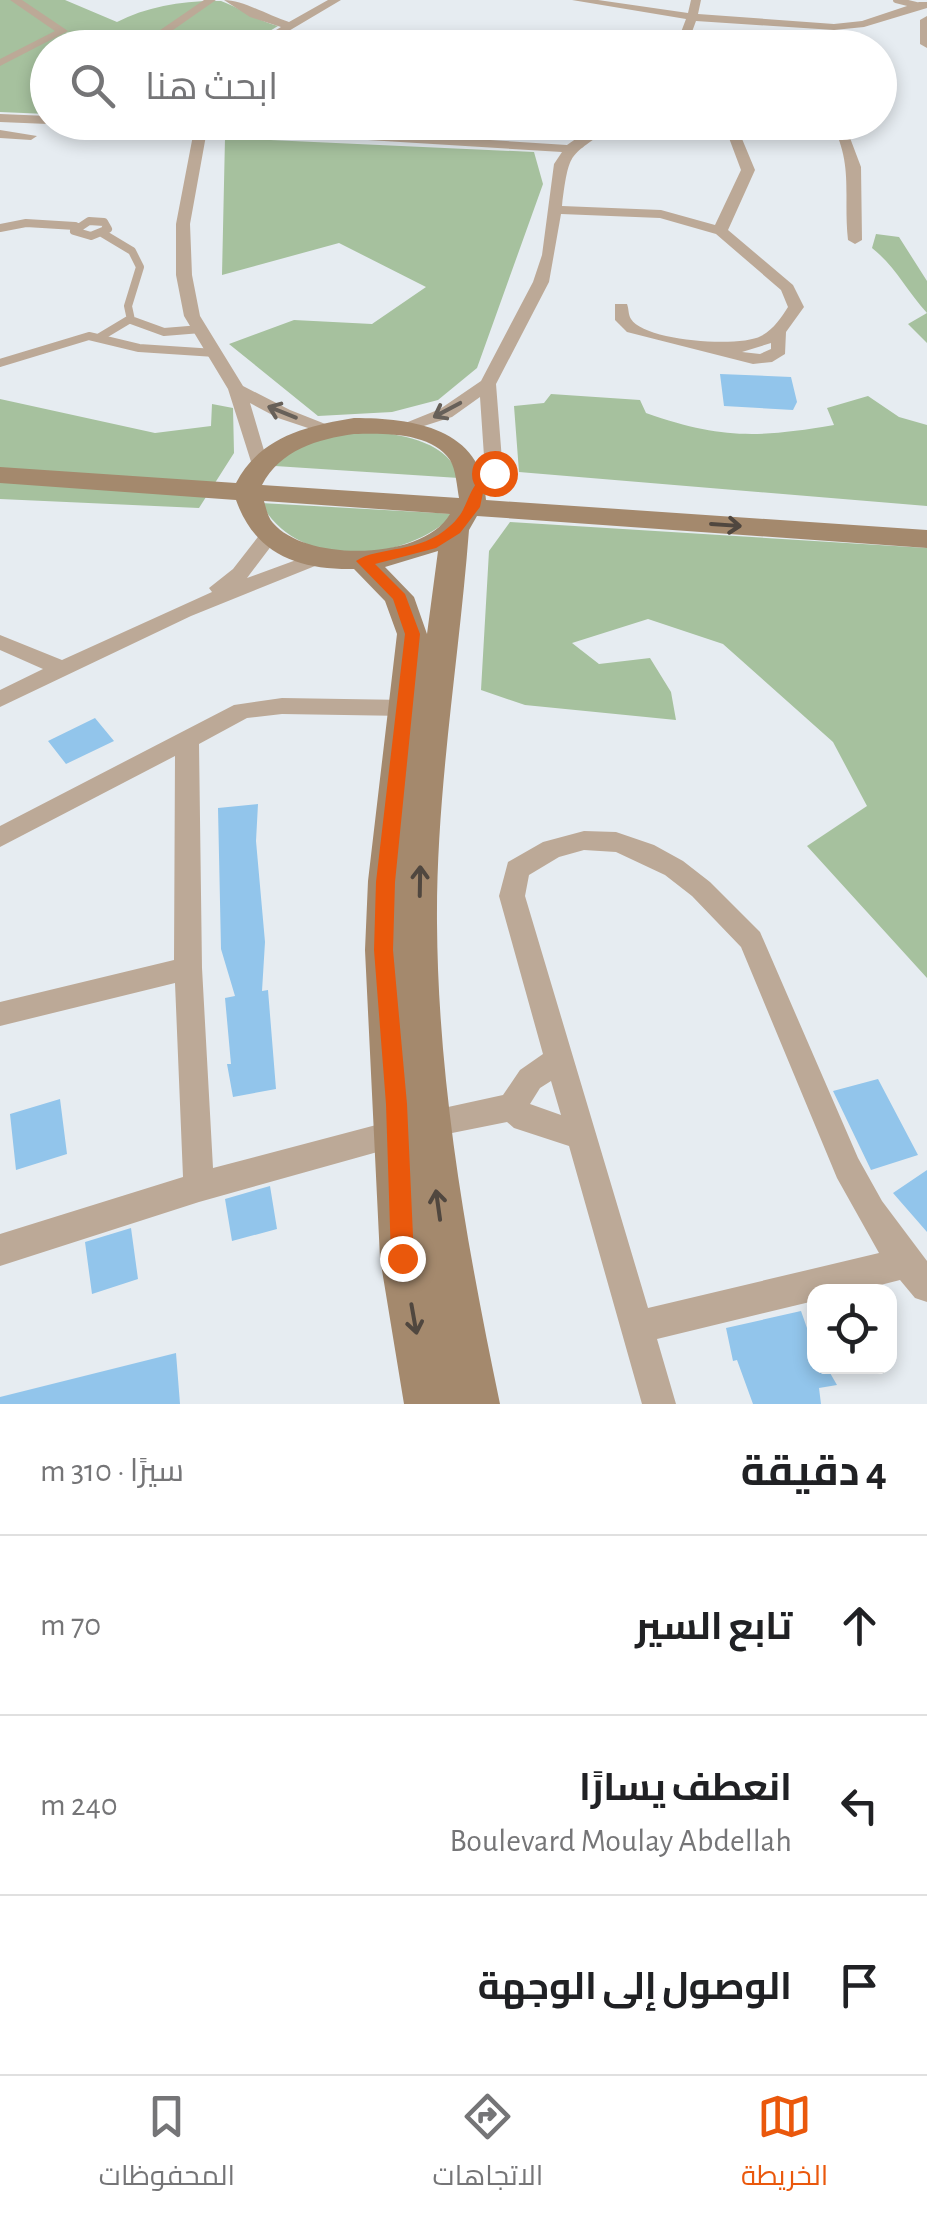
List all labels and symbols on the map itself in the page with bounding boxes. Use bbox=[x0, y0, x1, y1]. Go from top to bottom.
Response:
one-way arrow bbox=[433, 400, 462, 420]
one-way arrow bbox=[267, 402, 298, 420]
route start bbox=[472, 451, 518, 497]
one-way arrow bbox=[709, 516, 741, 535]
one-way arrow bbox=[410, 865, 429, 897]
one-way arrow bbox=[429, 1189, 447, 1222]
route end bbox=[380, 1236, 426, 1282]
one-way arrow bbox=[405, 1302, 424, 1334]

